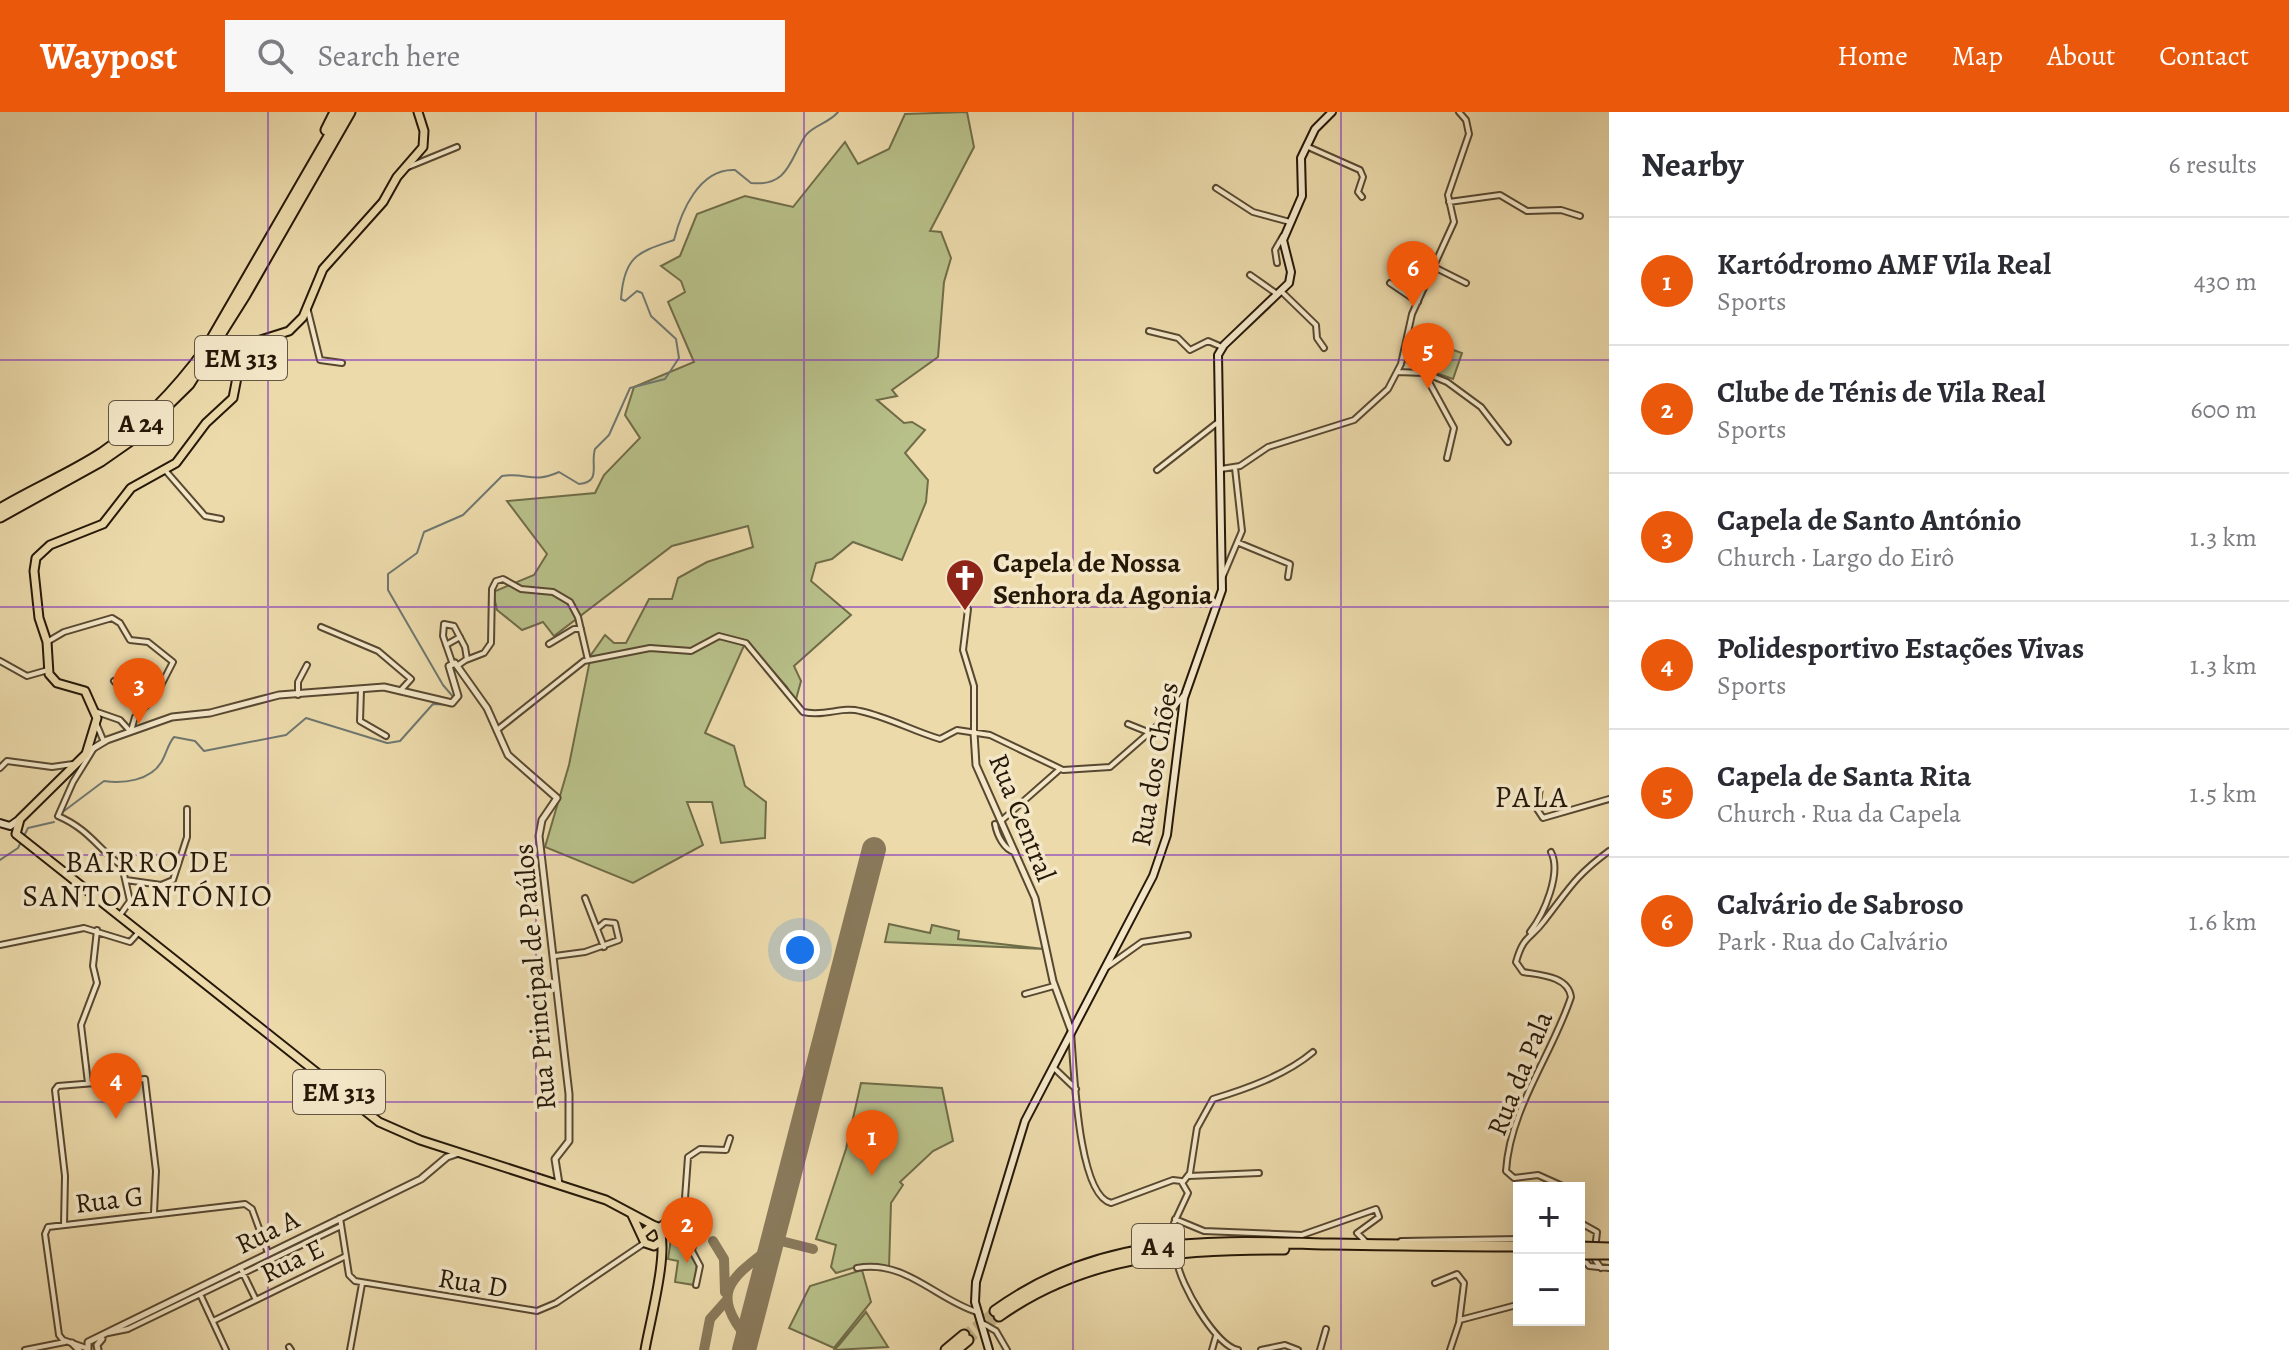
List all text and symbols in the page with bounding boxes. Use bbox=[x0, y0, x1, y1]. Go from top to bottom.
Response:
search box bbox=[225, 20, 785, 92]
text: Waypost bbox=[40, 30, 177, 82]
icon: search bbox=[253, 34, 297, 78]
text: Search here bbox=[317, 36, 460, 76]
text: Home bbox=[1837, 37, 1908, 75]
text: Map bbox=[1952, 37, 2003, 75]
text: About bbox=[2047, 37, 2115, 75]
text: Contact bbox=[2159, 37, 2249, 75]
text: Nearby bbox=[1641, 141, 1744, 188]
text: 6 results bbox=[2169, 147, 2257, 182]
pin: 6 bbox=[1387, 241, 1439, 307]
text: Kartódromo AMF Vila Real bbox=[1717, 244, 2051, 284]
text: 1 bbox=[1662, 264, 1672, 299]
text: 430 m bbox=[2194, 264, 2257, 299]
text: Sports bbox=[1717, 284, 1786, 319]
pin: 5 bbox=[1402, 323, 1454, 389]
road number: EM 313 bbox=[195, 336, 287, 380]
text: Clube de Ténis de Vila Real bbox=[1717, 372, 2045, 412]
text: 2 bbox=[1661, 392, 1673, 427]
text: 600 m bbox=[2190, 392, 2257, 427]
road number: A 24 bbox=[109, 401, 173, 445]
text: Sports bbox=[1717, 412, 1786, 447]
text: Capela de Santo António bbox=[1717, 500, 2021, 540]
text: 3 bbox=[1661, 520, 1673, 555]
text: 1.3 km bbox=[2190, 520, 2257, 555]
text: Church · Largo do Eirô bbox=[1717, 540, 1954, 575]
place label: Capela de Nossa Senhora da Agonia bbox=[993, 544, 1213, 614]
church icon: Capela de Nossa Senhora da Agonia bbox=[944, 557, 986, 612]
text: Polidesportivo Estações Vivas bbox=[1717, 628, 2084, 668]
text: 4 bbox=[1661, 648, 1673, 683]
text: 1.3 km bbox=[2190, 648, 2257, 683]
pin: 3 bbox=[113, 658, 165, 724]
text: Sports bbox=[1717, 668, 1786, 703]
street label: Rua dos Chões bbox=[1122, 679, 1188, 849]
street label: Rua Central bbox=[979, 748, 1065, 887]
text: Capela de Santa Rita bbox=[1717, 756, 1972, 796]
text: 5 bbox=[1661, 776, 1673, 811]
text: 1.5 km bbox=[2189, 776, 2257, 811]
district label: PALA bbox=[1495, 777, 1569, 817]
text: Church · Rua da Capela bbox=[1717, 796, 1961, 831]
district label: BAIRRO DE SANTO ANTÓNIO bbox=[22, 842, 274, 916]
street label: Rua Principal de Paúlos bbox=[504, 842, 566, 1112]
text: Calvário de Sabroso bbox=[1717, 884, 1964, 924]
text: 6 bbox=[1661, 904, 1673, 939]
text: 1.6 km bbox=[2188, 904, 2257, 939]
text: Park · Rua do Calvário bbox=[1717, 924, 1948, 959]
your location bbox=[780, 930, 820, 970]
street label: Rua da Pala bbox=[1478, 1005, 1562, 1141]
pin: 4 bbox=[90, 1053, 142, 1119]
road number: EM 313 bbox=[293, 1070, 385, 1114]
pin: 1 bbox=[846, 1110, 898, 1176]
street label: Rua G bbox=[73, 1177, 146, 1223]
map controls bbox=[1513, 1182, 1585, 1326]
button: + bbox=[1513, 1182, 1585, 1254]
pin: 2 bbox=[661, 1197, 713, 1263]
street label: Rua A bbox=[229, 1200, 306, 1264]
road number: A 4 bbox=[1132, 1224, 1184, 1268]
street label: Rua E bbox=[254, 1229, 331, 1293]
button: − bbox=[1513, 1254, 1585, 1326]
street label: Rua D bbox=[435, 1259, 510, 1307]

